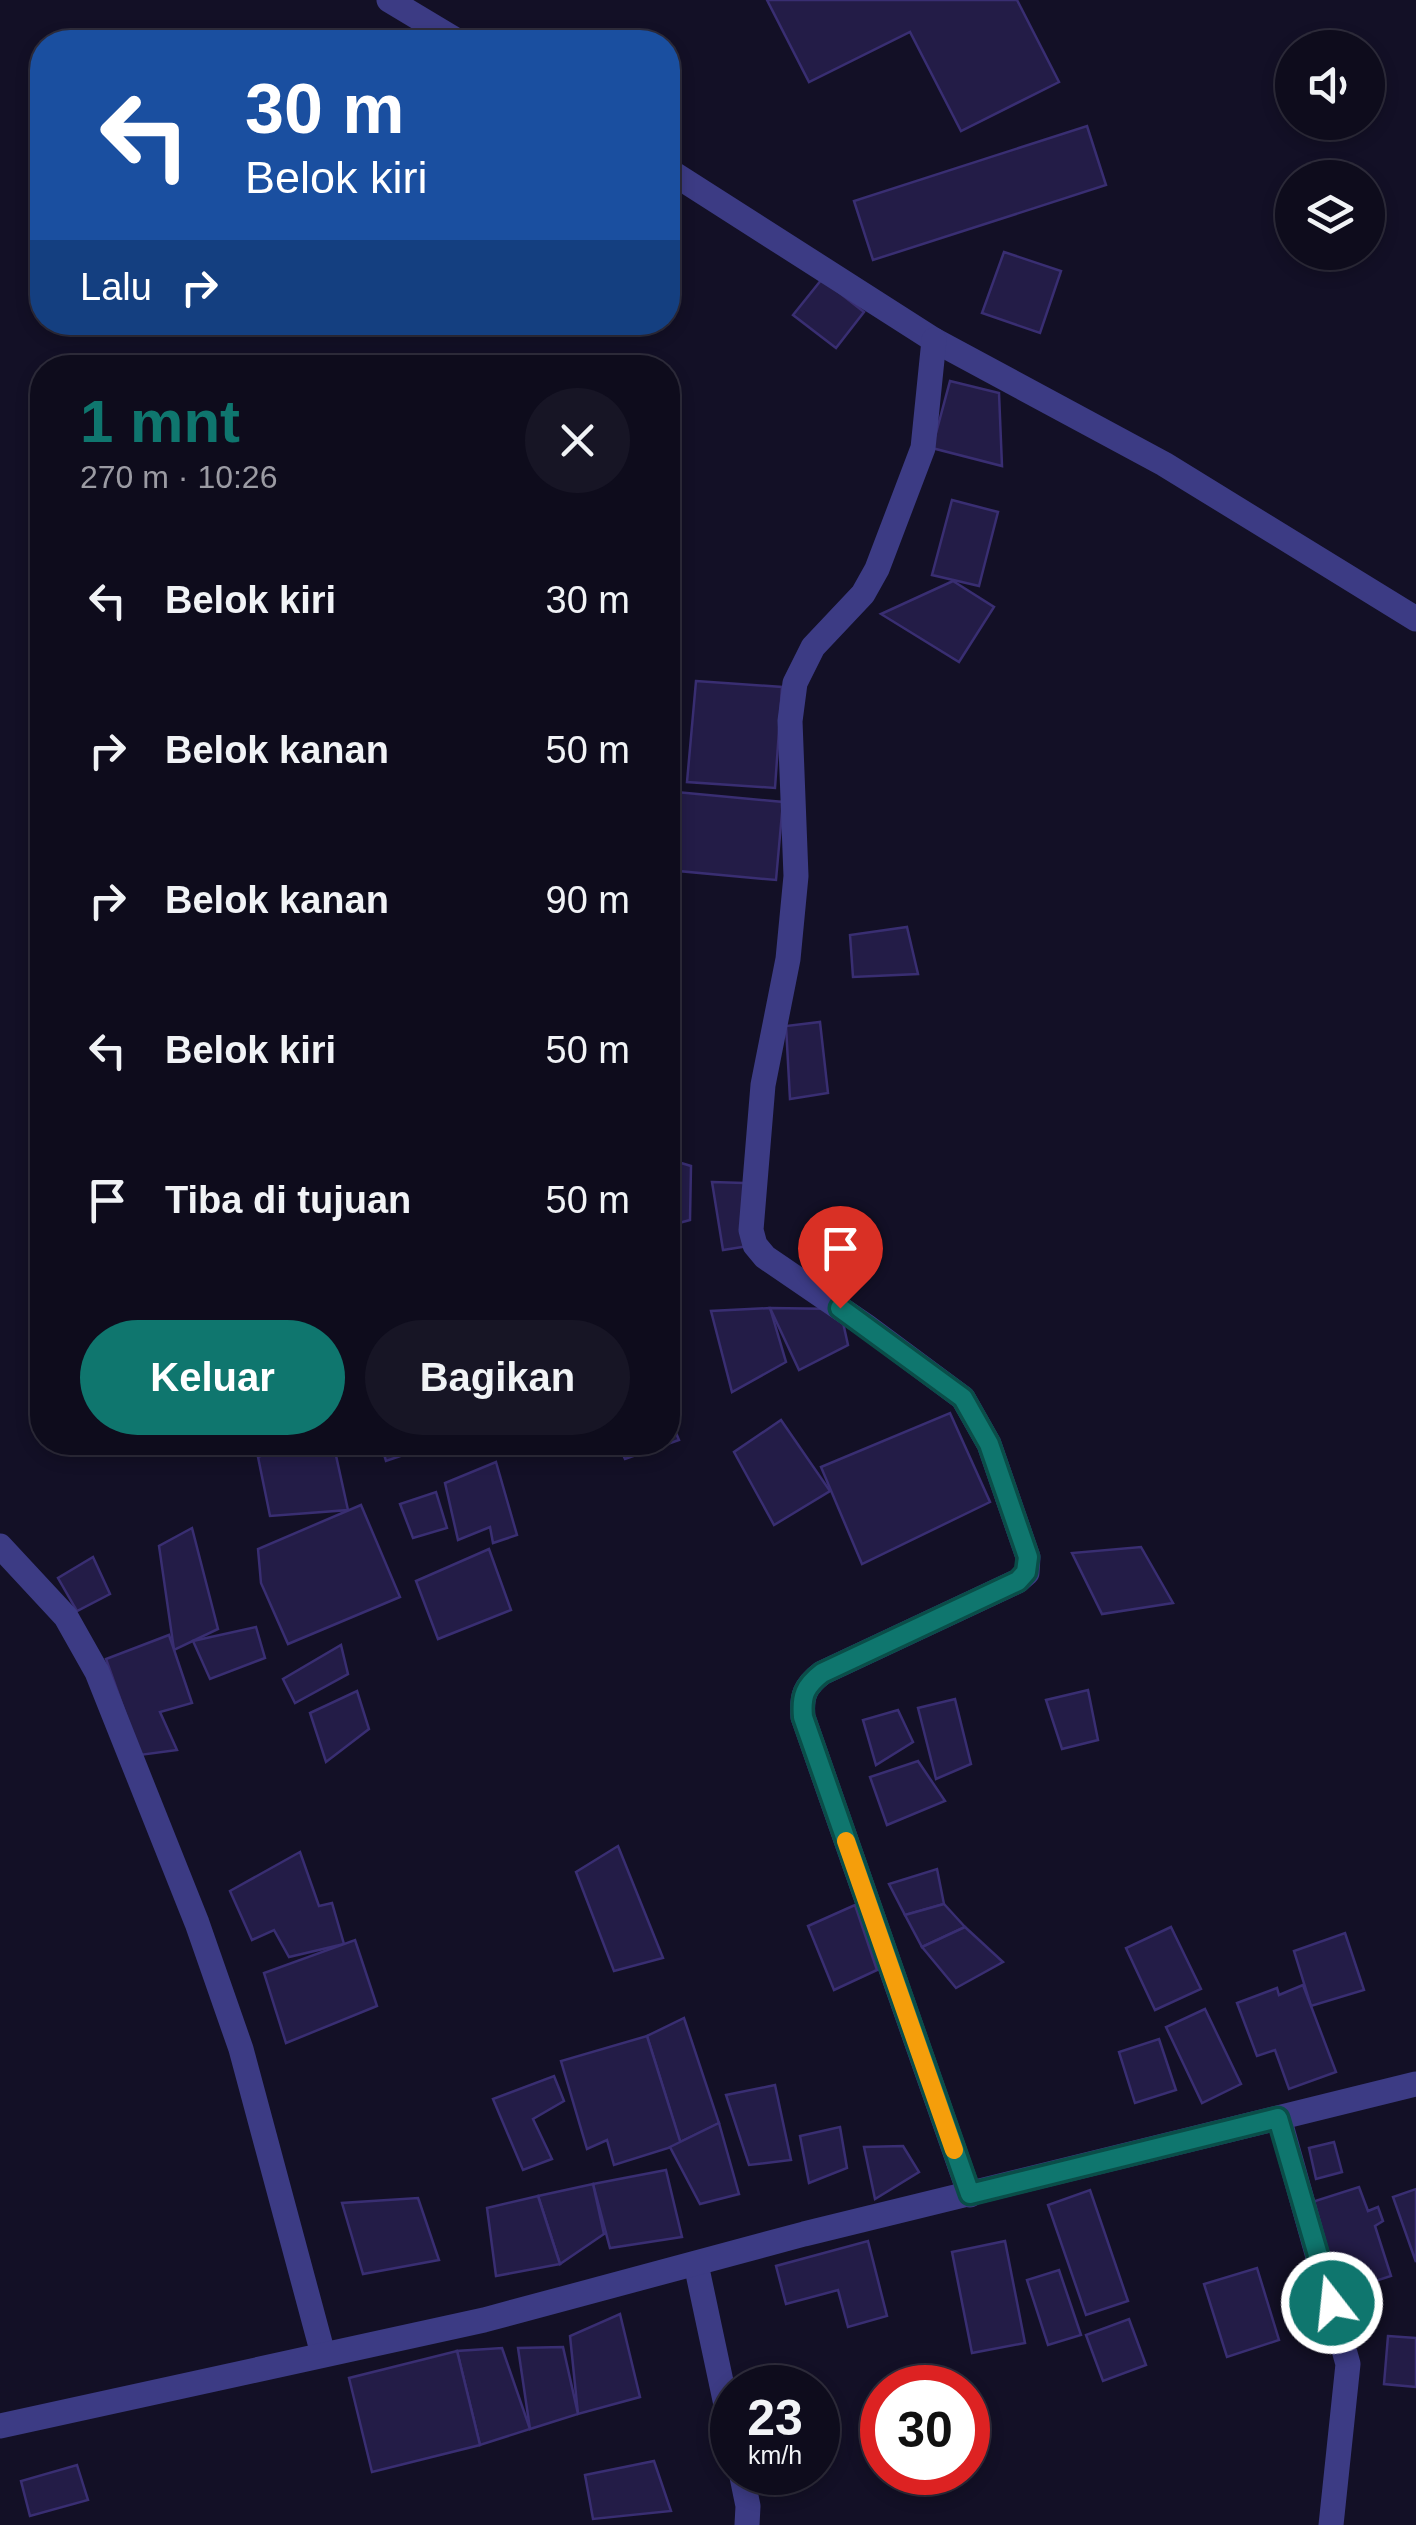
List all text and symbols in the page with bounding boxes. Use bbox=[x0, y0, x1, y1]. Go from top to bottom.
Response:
map controls bbox=[1275, 30, 1385, 270]
button: sound bbox=[1275, 30, 1385, 140]
icon: left bbox=[80, 70, 210, 200]
text: 30 m bbox=[245, 70, 405, 148]
text: Belok kiri bbox=[245, 152, 428, 203]
button: layers bbox=[1275, 160, 1385, 270]
icon: right bbox=[172, 260, 227, 315]
text: Lalu bbox=[80, 266, 152, 308]
text: 1 mnt bbox=[80, 388, 240, 455]
button: close bbox=[525, 388, 630, 493]
text: 270 m · 10:26 bbox=[80, 459, 277, 495]
icon: left bbox=[80, 573, 135, 628]
text: Belok kiri bbox=[165, 579, 336, 621]
text: 30 m bbox=[546, 579, 630, 621]
icon: right bbox=[80, 723, 135, 778]
text: Belok kanan bbox=[165, 729, 389, 771]
text: 50 m bbox=[546, 729, 630, 771]
icon: right bbox=[80, 873, 135, 928]
text: Belok kanan bbox=[165, 879, 389, 921]
text: 90 m bbox=[546, 879, 630, 921]
icon: left bbox=[80, 1023, 135, 1078]
text: Belok kiri bbox=[165, 1029, 336, 1071]
text: 50 m bbox=[546, 1029, 630, 1071]
icon: arrive bbox=[80, 1173, 135, 1228]
text: Tiba di tujuan bbox=[165, 1179, 411, 1221]
text: 50 m bbox=[546, 1179, 630, 1221]
pin bbox=[798, 1206, 883, 1309]
icon: arrive bbox=[813, 1221, 868, 1276]
button: Keluar bbox=[80, 1320, 345, 1435]
button: Bagikan bbox=[365, 1320, 630, 1435]
position arrow bbox=[1280, 2251, 1384, 2355]
speed limit sign: 30 bbox=[860, 2365, 990, 2495]
text: 23 bbox=[747, 2390, 803, 2446]
text: km/h bbox=[748, 2441, 802, 2469]

